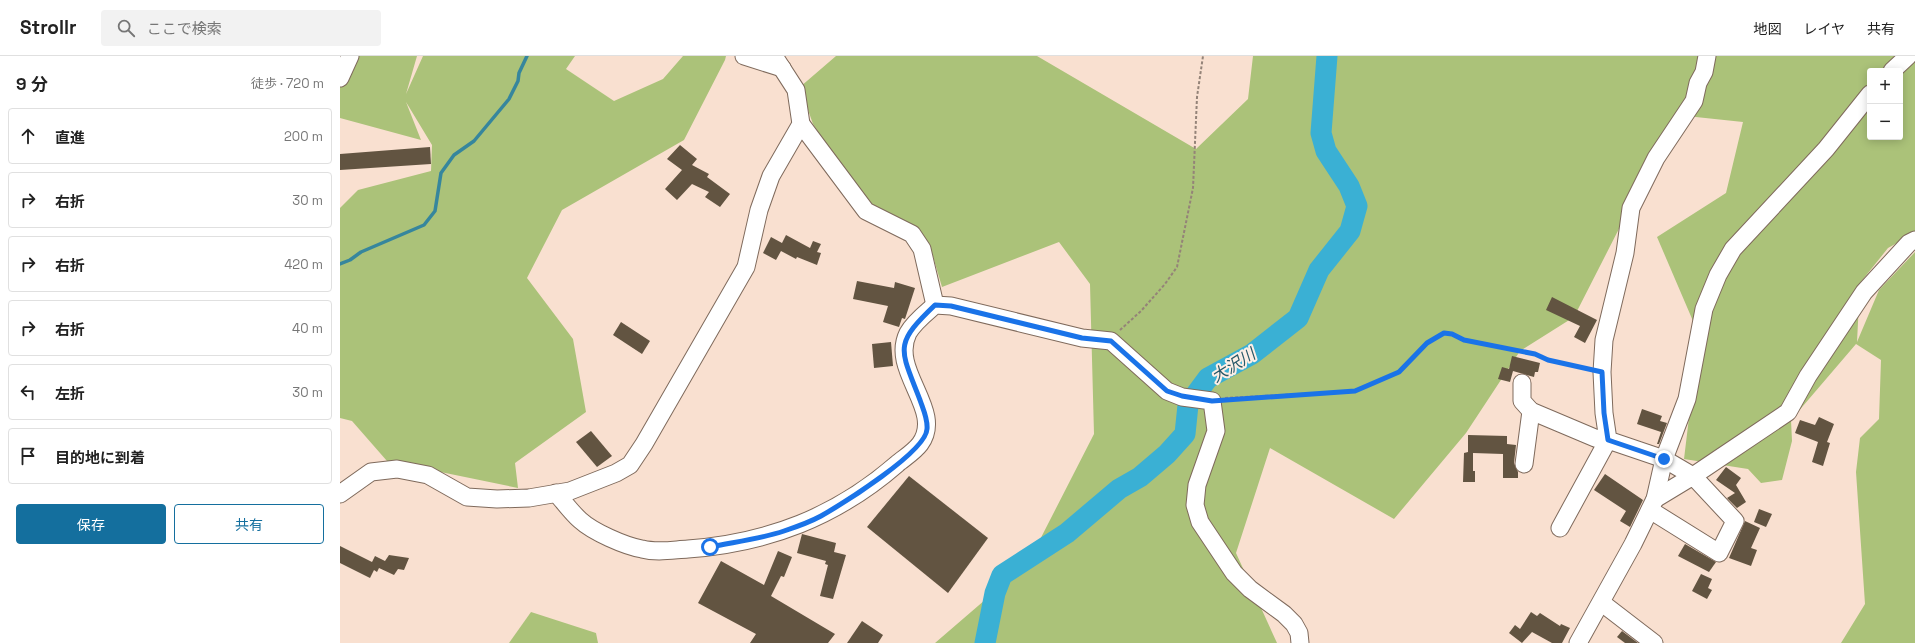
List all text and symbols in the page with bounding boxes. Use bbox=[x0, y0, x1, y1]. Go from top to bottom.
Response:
search box bbox=[101, 10, 381, 46]
text: Strollr bbox=[20, 15, 77, 40]
icon: search bbox=[115, 17, 137, 39]
text: ここで検索 bbox=[147, 19, 222, 38]
text: 地図 bbox=[1753, 20, 1781, 38]
text: レイヤ bbox=[1803, 20, 1845, 38]
text: 共有 bbox=[1867, 20, 1895, 38]
map controls bbox=[1867, 68, 1903, 140]
button: + bbox=[1867, 68, 1903, 104]
text: 9 分 bbox=[16, 73, 48, 95]
text: 徒歩 · 720 m bbox=[251, 75, 324, 92]
button: − bbox=[1867, 104, 1903, 140]
icon: ahead bbox=[17, 125, 39, 147]
text: 直進 bbox=[55, 128, 85, 147]
text: 200 m bbox=[284, 128, 323, 145]
icon: right bbox=[17, 189, 39, 211]
text: 右折 bbox=[55, 192, 85, 211]
text: 30 m bbox=[292, 192, 323, 209]
icon: right bbox=[17, 253, 39, 275]
text: 右折 bbox=[55, 256, 85, 275]
text: 420 m bbox=[284, 256, 323, 273]
icon: right bbox=[17, 317, 39, 339]
text: 右折 bbox=[55, 320, 85, 339]
text: 40 m bbox=[292, 320, 323, 337]
water label: 大沢川 bbox=[1207, 343, 1261, 387]
icon: left bbox=[17, 381, 39, 403]
text: 左折 bbox=[55, 384, 85, 403]
text: 30 m bbox=[292, 384, 323, 401]
icon: arrive bbox=[17, 445, 39, 467]
text: 目的地に到着 bbox=[55, 448, 145, 467]
route end bbox=[1655, 450, 1673, 468]
button: 保存 bbox=[16, 504, 166, 544]
button: 共有 bbox=[174, 504, 324, 544]
route start bbox=[701, 538, 719, 556]

